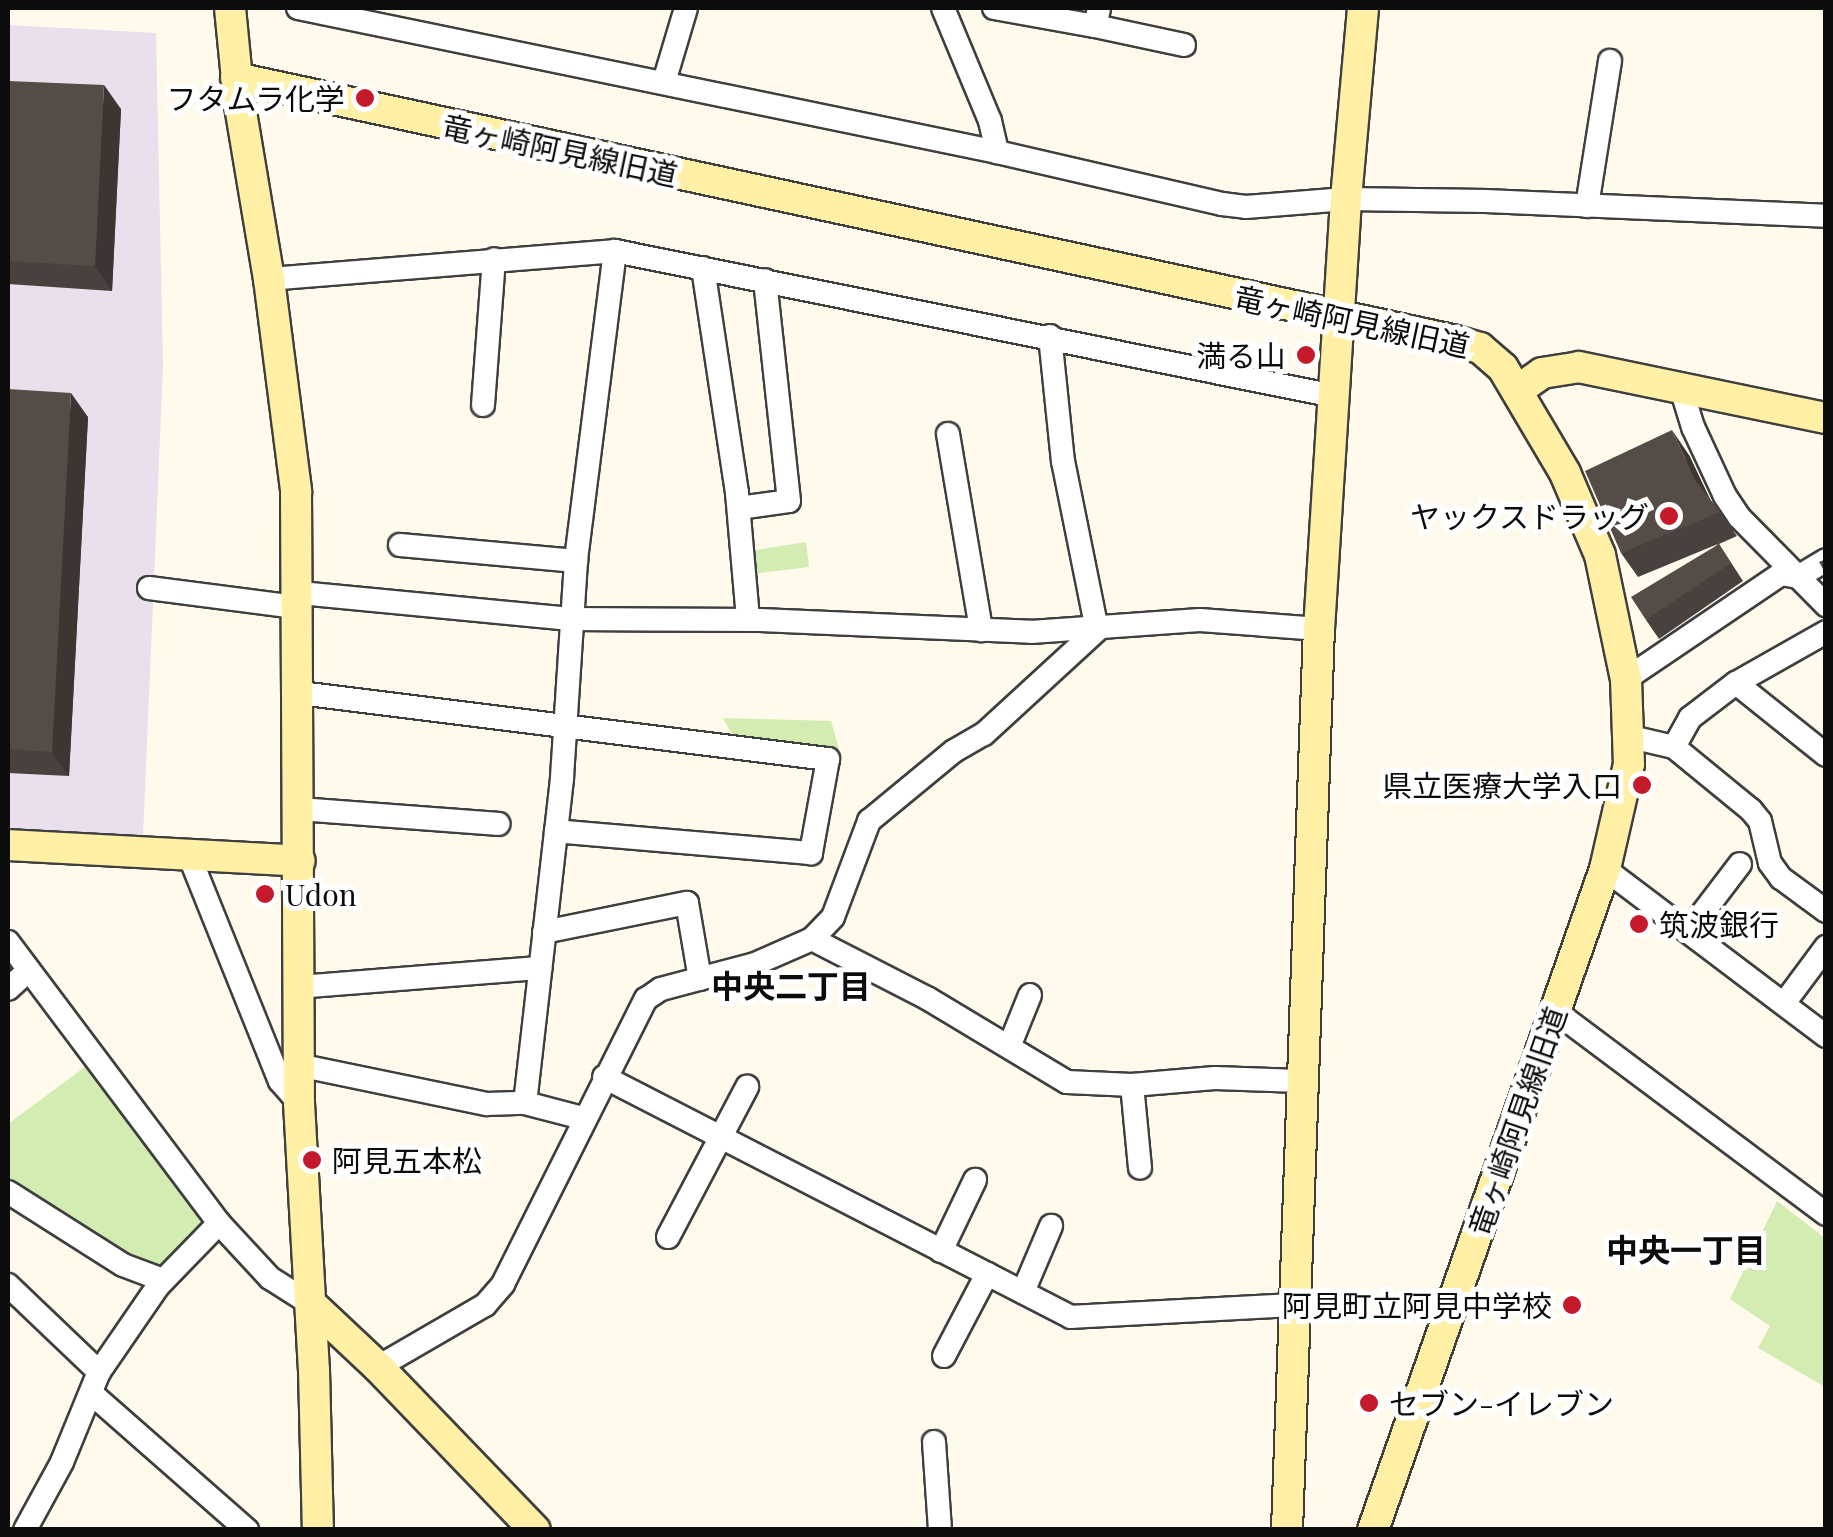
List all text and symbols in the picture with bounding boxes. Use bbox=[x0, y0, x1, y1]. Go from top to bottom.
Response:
place label: フタムラ化学 bbox=[165, 80, 345, 116]
marker: フタムラ化学 bbox=[354, 87, 376, 109]
street label: 竜ヶ崎阿見線旧道 bbox=[439, 107, 681, 193]
street label: 竜ヶ崎阿見線旧道 bbox=[1231, 278, 1473, 364]
place label: 満る山 bbox=[1196, 337, 1286, 373]
marker: 満る山 bbox=[1295, 344, 1317, 366]
place label: ヤックスドラッグ bbox=[1409, 498, 1649, 534]
marker: ヤックスドラッグ bbox=[1658, 505, 1680, 527]
place label: 県立医療大学入口 bbox=[1382, 767, 1622, 803]
marker: 県立医療大学入口 bbox=[1631, 774, 1653, 796]
place label: Udon bbox=[285, 876, 357, 912]
marker: Udon bbox=[254, 883, 276, 905]
place label: 筑波銀行 bbox=[1659, 906, 1779, 942]
marker: 筑波銀行 bbox=[1628, 913, 1650, 935]
district label: 中央二丁目 bbox=[711, 966, 871, 1004]
street label: 竜ヶ崎阿見線旧道 bbox=[1461, 1002, 1573, 1240]
place label: 阿見五本松 bbox=[332, 1142, 482, 1178]
marker: 阿見五本松 bbox=[301, 1149, 323, 1171]
district label: 中央一丁目 bbox=[1606, 1230, 1766, 1268]
place label: 阿見町立阿見中学校 bbox=[1282, 1287, 1552, 1323]
marker: 阿見町立阿見中学校 bbox=[1561, 1294, 1583, 1316]
place label: セブン-イレブン bbox=[1389, 1385, 1614, 1421]
marker: セブン-イレブン bbox=[1358, 1392, 1380, 1414]

